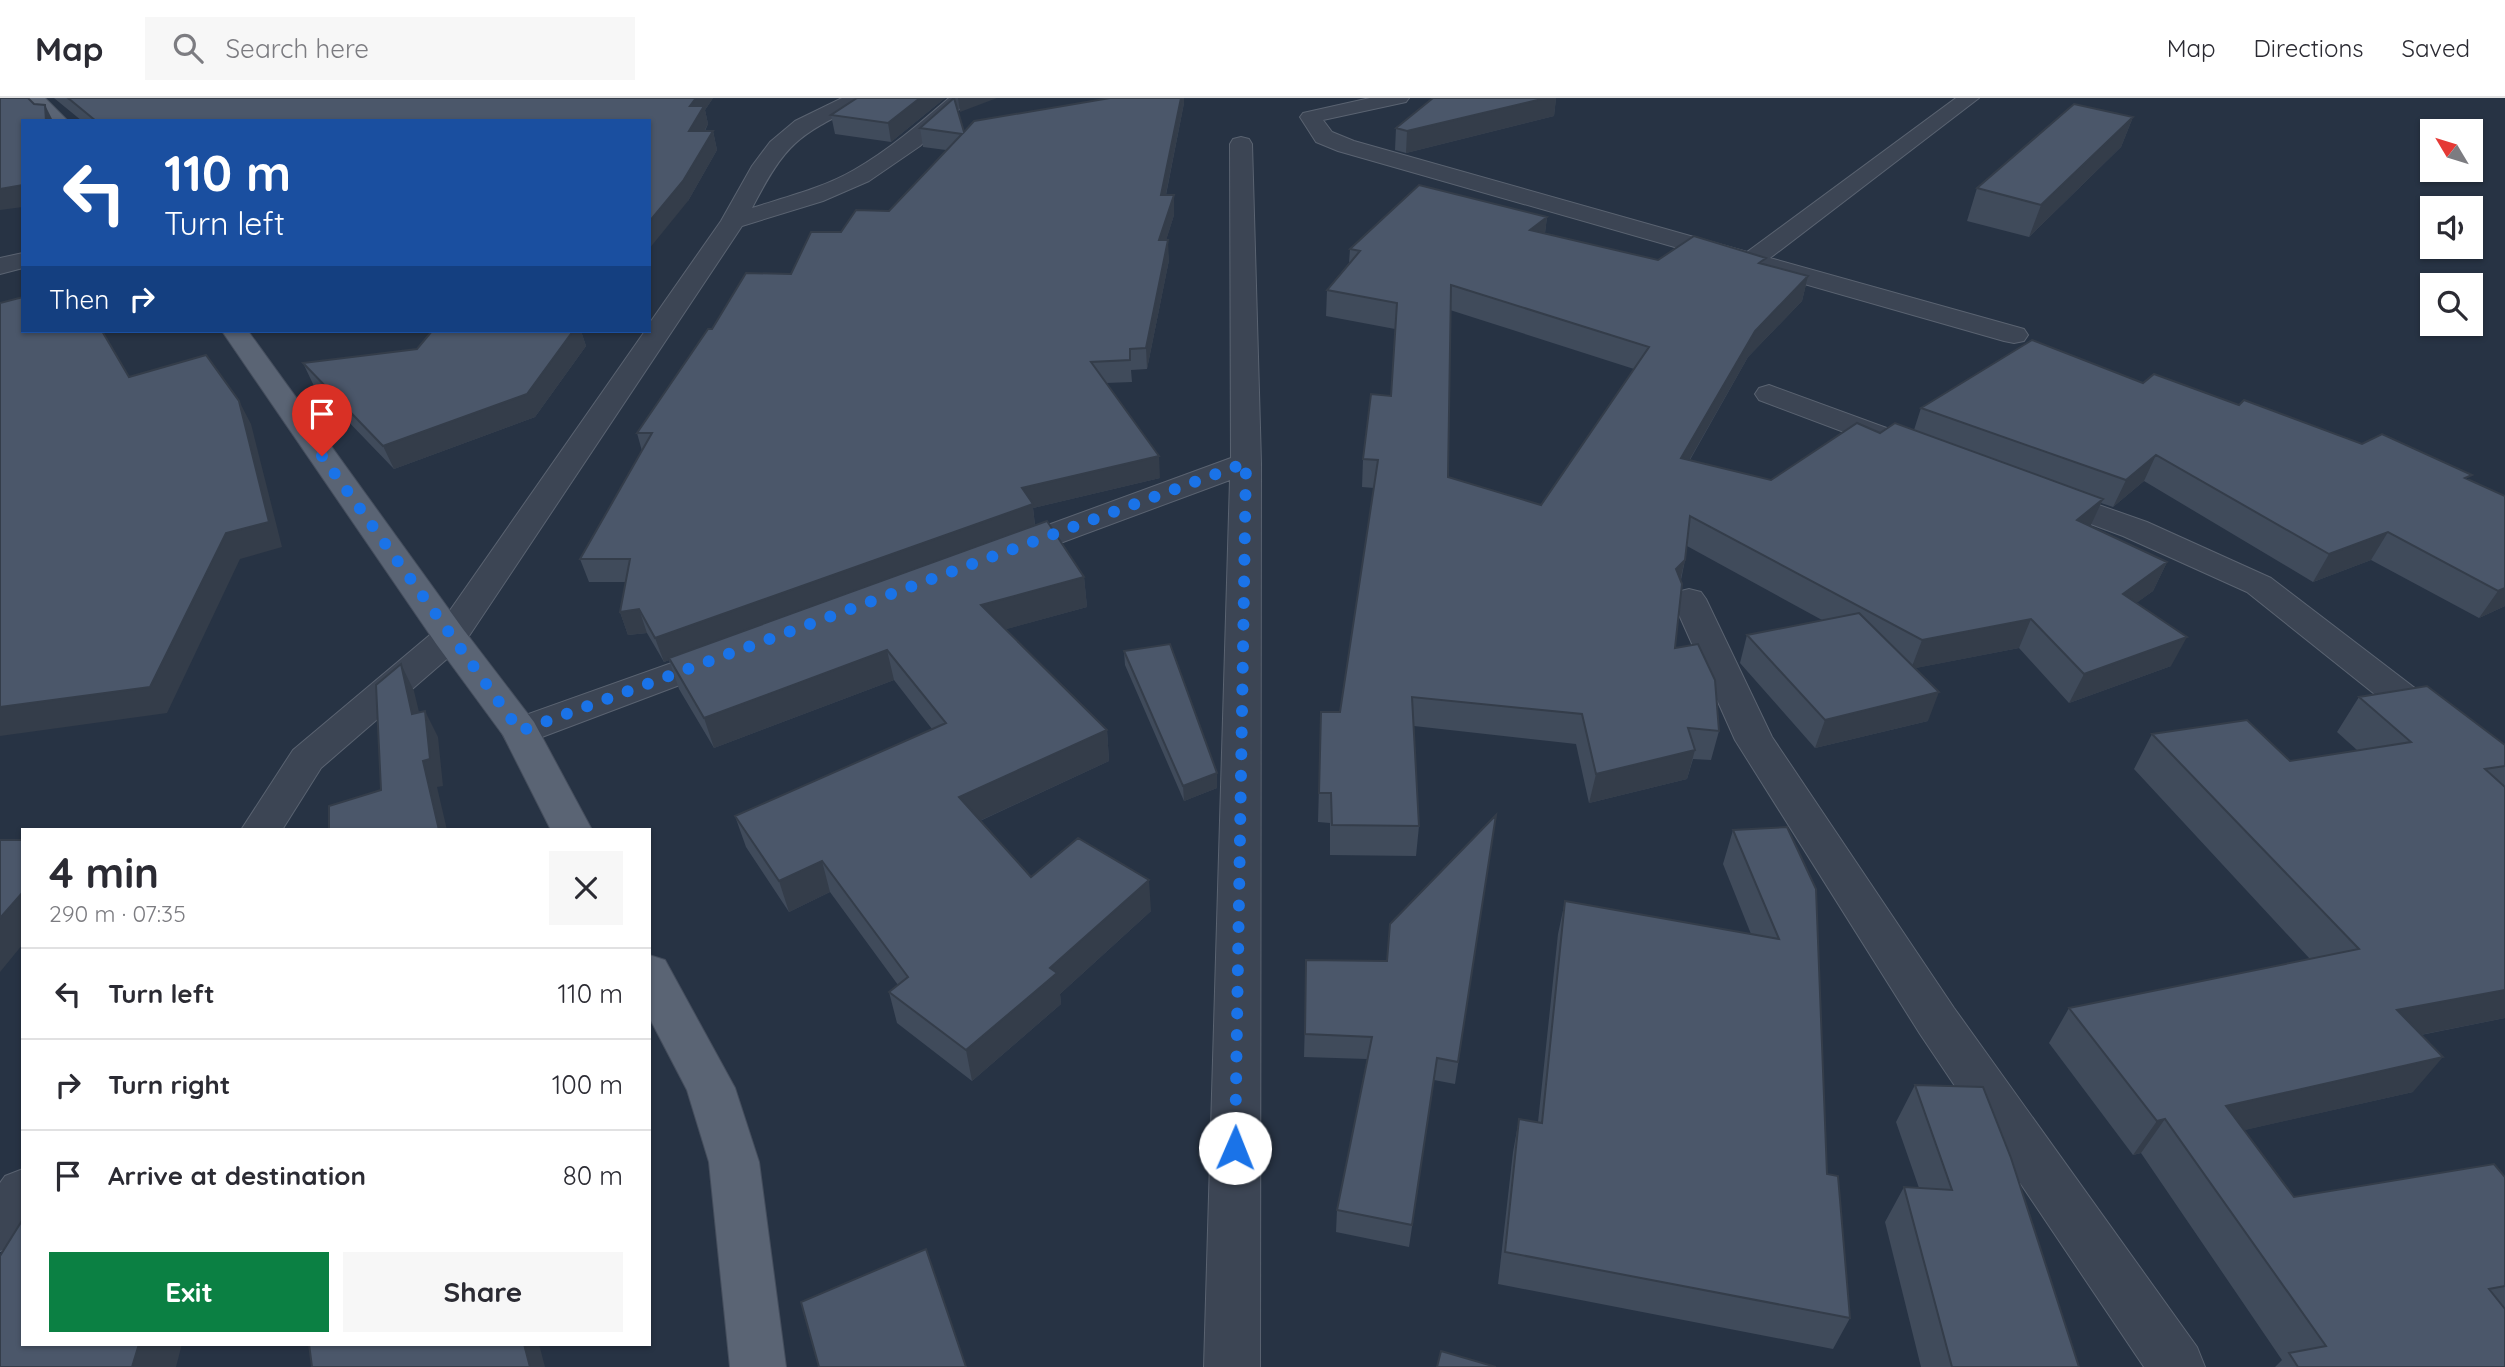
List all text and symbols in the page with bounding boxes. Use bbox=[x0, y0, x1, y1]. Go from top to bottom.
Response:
search box bbox=[145, 17, 635, 80]
text: Map bbox=[35, 28, 103, 69]
icon: search bbox=[169, 29, 207, 67]
text: Search here bbox=[225, 32, 369, 65]
text: Map bbox=[2167, 33, 2216, 63]
text: Directions bbox=[2254, 33, 2364, 63]
text: Saved bbox=[2402, 33, 2470, 63]
north arrow bbox=[2420, 119, 2483, 182]
map controls bbox=[2420, 119, 2483, 336]
text: 110 m bbox=[164, 142, 291, 203]
icon: left bbox=[49, 147, 140, 238]
button: sound bbox=[2420, 196, 2483, 259]
text: Turn left bbox=[164, 203, 285, 243]
button: search bbox=[2420, 273, 2483, 336]
icon: right bbox=[123, 280, 161, 318]
text: Then bbox=[49, 283, 109, 316]
pin bbox=[292, 384, 352, 456]
icon: arrive bbox=[303, 395, 341, 433]
text: 4 min bbox=[49, 846, 159, 899]
button: close bbox=[549, 851, 623, 925]
text: 290 m · 07:35 bbox=[49, 899, 186, 928]
icon: left bbox=[49, 975, 87, 1013]
text: Turn left bbox=[108, 977, 215, 1010]
text: 110 m bbox=[557, 977, 623, 1010]
icon: right bbox=[49, 1066, 87, 1104]
text: Turn right bbox=[108, 1068, 230, 1101]
text: 100 m bbox=[552, 1068, 623, 1101]
position arrow bbox=[1198, 1111, 1272, 1185]
icon: arrive bbox=[49, 1157, 87, 1195]
text: Arrive at destination bbox=[108, 1159, 366, 1192]
text: 80 m bbox=[563, 1159, 623, 1192]
button: Exit bbox=[49, 1252, 329, 1332]
button: Share bbox=[343, 1252, 623, 1332]

